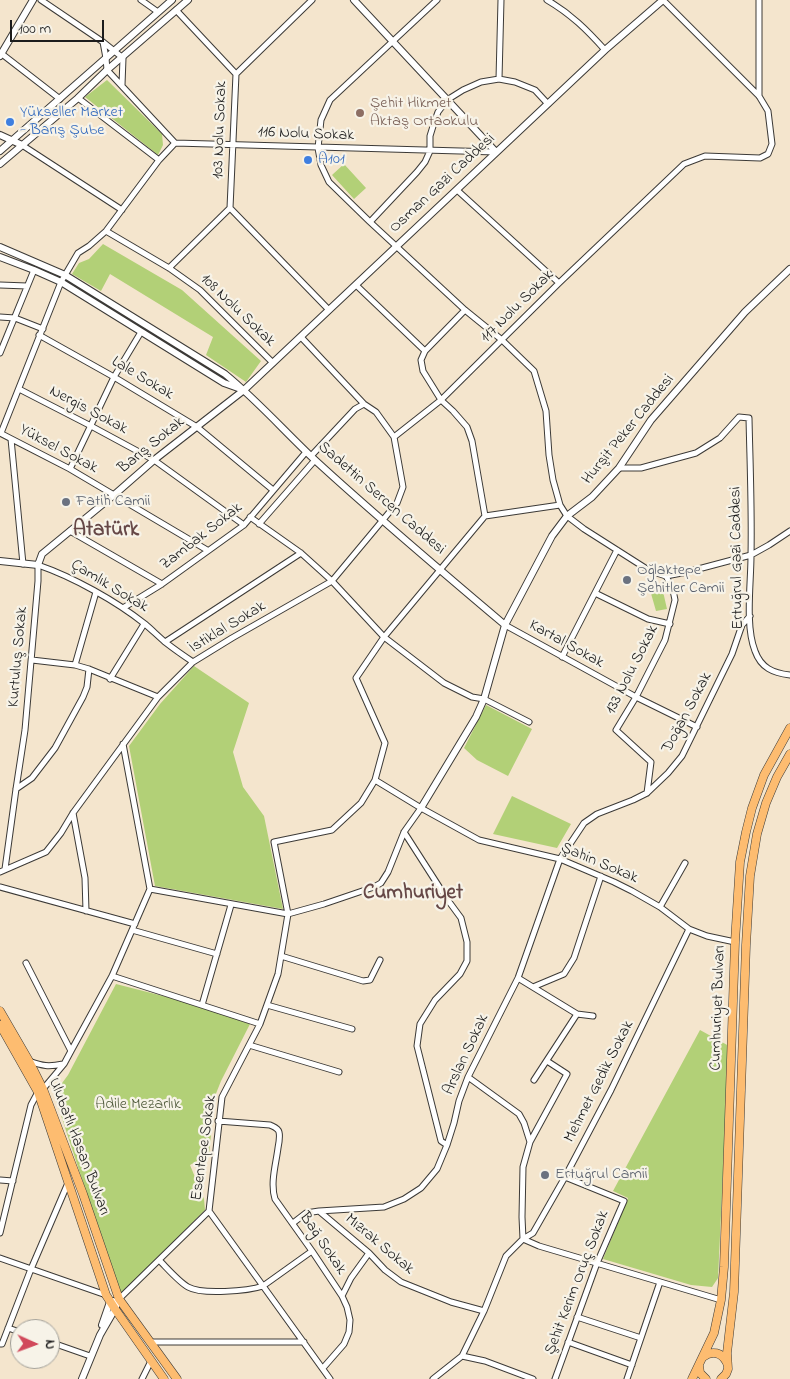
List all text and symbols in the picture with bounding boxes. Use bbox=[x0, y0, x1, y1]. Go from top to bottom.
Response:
scale bar bbox=[12, 10, 106, 42]
text: 100 m bbox=[18, 18, 51, 40]
street label: 103 Nolu Sokak bbox=[210, 81, 232, 179]
place label: Şehit Hikmet Aktaş Ortaokulu bbox=[370, 94, 478, 132]
place label: Yükseller Market - Barış Şube bbox=[20, 103, 123, 141]
marker: Şehit Hikmet Aktaş Ortaokulu bbox=[354, 107, 366, 119]
marker: Yükseller Market - Barış Şube bbox=[4, 116, 16, 128]
street label: 116 Nolu Sokak bbox=[257, 124, 355, 146]
street label: Osman Gazi Caddesi bbox=[386, 130, 500, 238]
place label: A101 bbox=[318, 150, 345, 170]
marker: A101 bbox=[302, 154, 314, 166]
street label: 117 Nolu Sokak bbox=[477, 266, 559, 348]
street label: 108 Nolu Sokak bbox=[195, 270, 279, 352]
street label: Lale Sokak bbox=[107, 353, 177, 405]
street label: Hurşit Peker Caddesi bbox=[579, 371, 679, 489]
street label: Nergis Sokak bbox=[46, 382, 130, 440]
street label: Barış Sokak bbox=[115, 413, 189, 479]
street label: Yüksel Sokak bbox=[15, 421, 101, 479]
street label: Sadettin Sercen Caddesi bbox=[313, 438, 449, 560]
street label: Ertuğrul Gazi Caddesi bbox=[727, 486, 749, 630]
place label: Fatih Camii bbox=[76, 492, 150, 512]
marker: Fatih Camii bbox=[60, 496, 72, 508]
street label: Zambak Sokak bbox=[157, 499, 247, 575]
district label: Atatürk bbox=[73, 519, 139, 545]
street label: Çamlık Sokak bbox=[67, 556, 151, 618]
place label: Oğlaktepe Şehitler Camii bbox=[637, 561, 725, 599]
marker: Oğlaktepe Şehitler Camii bbox=[621, 574, 633, 586]
street label: İstiklal Sokak bbox=[186, 598, 270, 658]
street label: Kurtuluş Sokak bbox=[5, 606, 33, 708]
street label: Kartal Sokak bbox=[525, 617, 607, 673]
street label: 133 Nolu Sokak bbox=[602, 622, 664, 718]
street label: Doğan Sokak bbox=[659, 669, 717, 757]
street label: Şahin Sokak bbox=[557, 839, 641, 889]
district label: Cumhuriyet bbox=[363, 882, 463, 908]
street label: Cumhuriyet Bulvarı bbox=[707, 945, 731, 1071]
street label: Arslan Sokak bbox=[440, 1012, 494, 1098]
street label: Mehmet Gedik Sokak bbox=[561, 1018, 639, 1146]
street label: Ulubatlı Hasan Bulvarı bbox=[43, 1076, 113, 1218]
street label: Esentepe Sokak bbox=[188, 1094, 222, 1202]
park label: Adile Mezarlık bbox=[95, 1095, 181, 1115]
place label: Ertuğrul Camii bbox=[555, 1165, 648, 1185]
marker: Ertuğrul Camii bbox=[539, 1169, 551, 1181]
street label: Şehit Kerim Oruç Sokak bbox=[542, 1208, 614, 1358]
street label: Bağ Sokak bbox=[294, 1209, 350, 1279]
street label: Mızrak Sokak bbox=[340, 1210, 418, 1280]
north arrow bbox=[10, 1319, 60, 1369]
text: N bbox=[39, 1339, 60, 1350]

